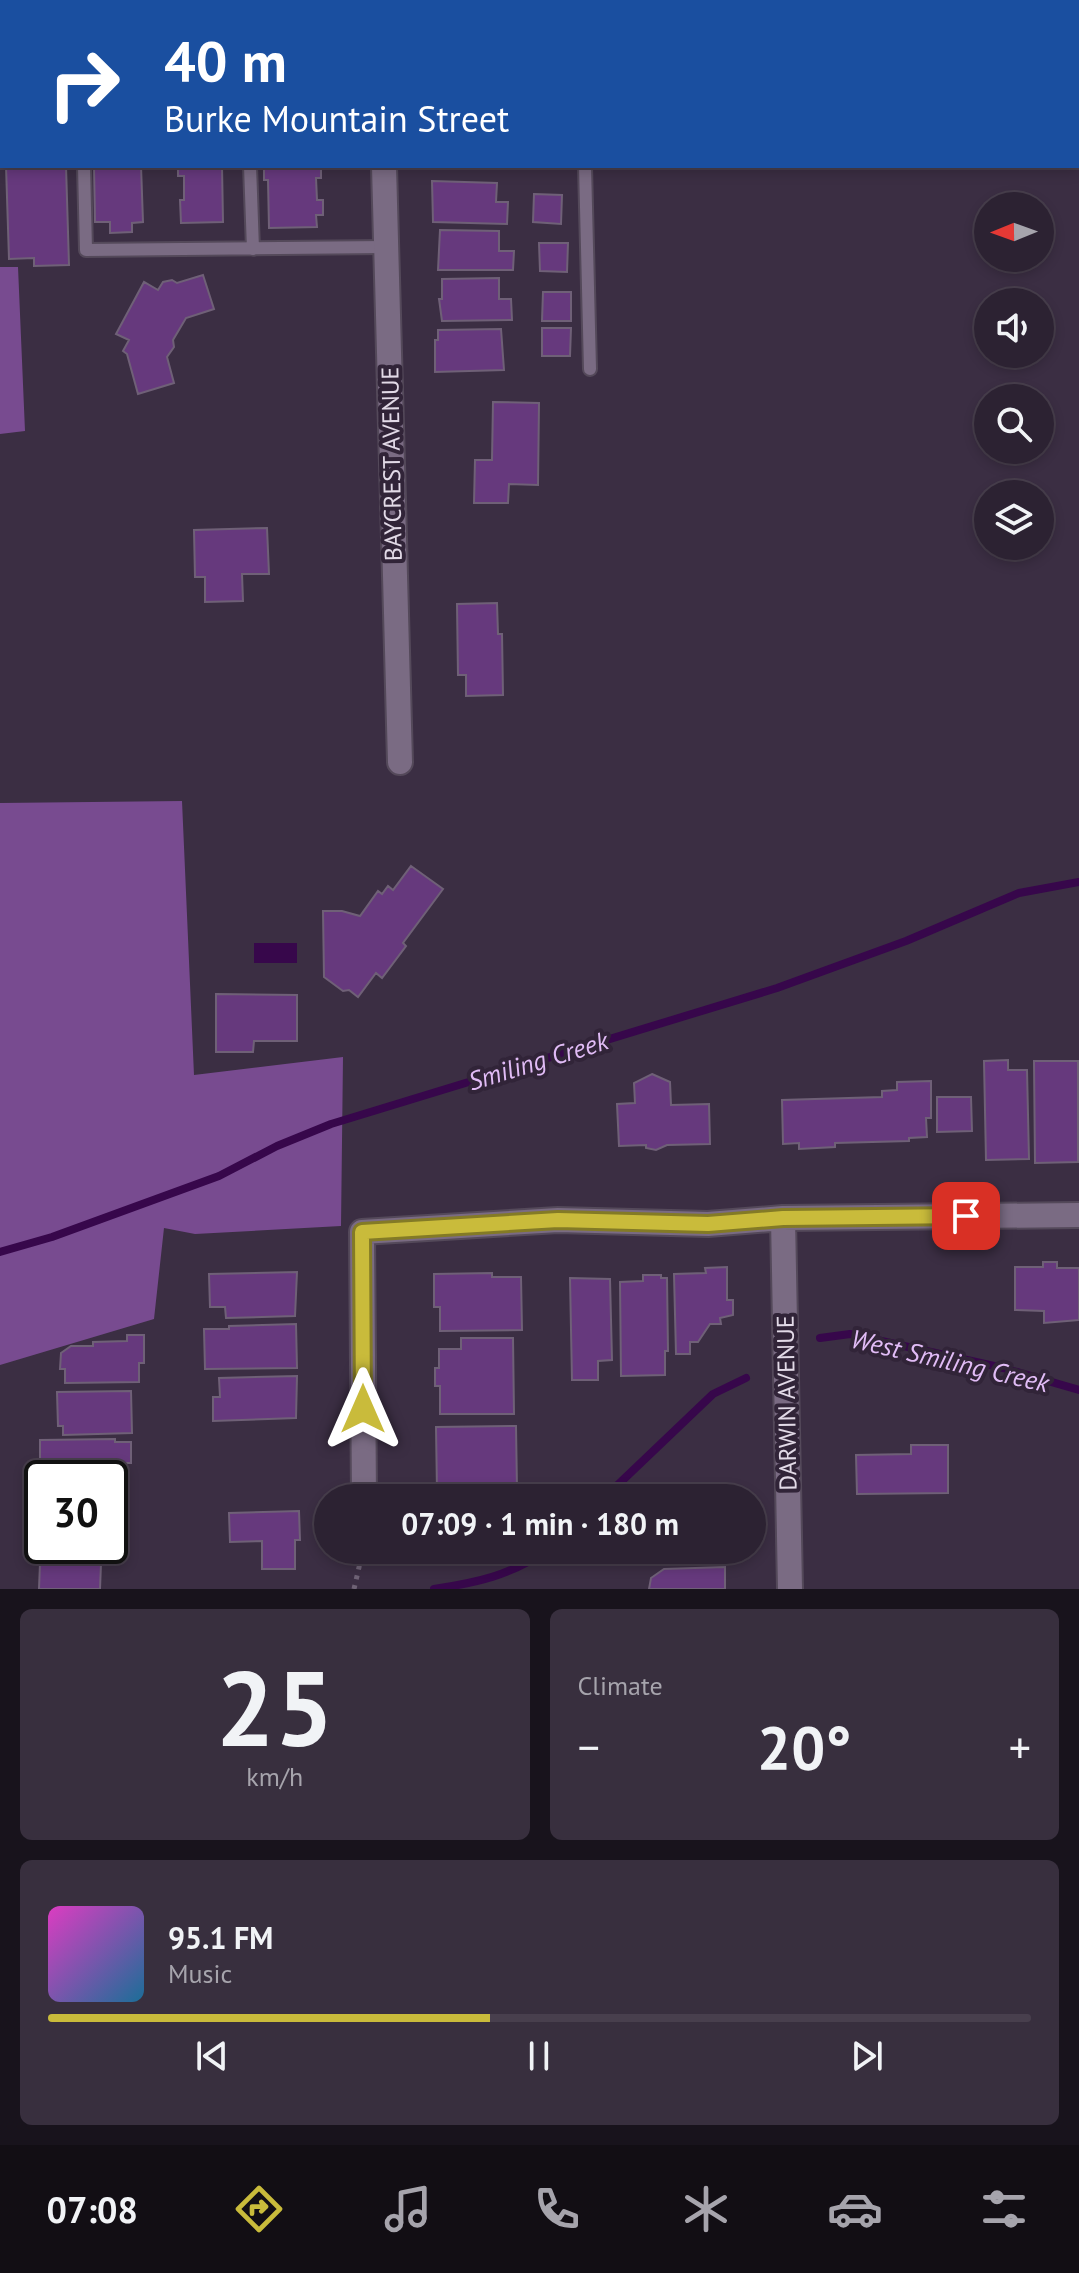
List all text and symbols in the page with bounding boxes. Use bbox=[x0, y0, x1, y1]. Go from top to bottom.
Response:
text: 40 m bbox=[164, 25, 287, 97]
icon: right bbox=[32, 32, 136, 136]
text: Burke Mountain Street bbox=[164, 95, 509, 142]
north arrow bbox=[974, 192, 1054, 272]
map controls bbox=[974, 192, 1054, 560]
button: sound bbox=[974, 288, 1054, 368]
street label: BAYCREST AVENUE bbox=[374, 366, 409, 562]
button: search bbox=[974, 384, 1054, 464]
button: layers bbox=[974, 480, 1054, 560]
water label: Smiling Creek bbox=[464, 1023, 613, 1097]
pin bbox=[932, 1182, 1000, 1250]
icon: arrive bbox=[944, 1194, 988, 1238]
street label: DARWIN AVENUE bbox=[769, 1315, 804, 1491]
water label: West Smiling Creek bbox=[848, 1322, 1053, 1400]
position arrow bbox=[321, 1367, 405, 1451]
speed limit sign: 30 bbox=[24, 1460, 128, 1564]
text: 07:09 · 1 min · 180 m bbox=[401, 1504, 679, 1543]
text: 25 bbox=[216, 1640, 334, 1775]
text: Climate bbox=[578, 1669, 663, 1702]
text: 20° bbox=[757, 1708, 851, 1786]
text: − bbox=[578, 1718, 600, 1775]
text: + bbox=[1009, 1718, 1031, 1775]
text: km/h bbox=[246, 1760, 303, 1793]
text: 95.1 FM bbox=[168, 1918, 273, 1957]
text: Music bbox=[168, 1957, 232, 1990]
icon: previous bbox=[190, 2034, 234, 2078]
icon: pause bbox=[517, 2034, 561, 2078]
icon: next bbox=[845, 2034, 889, 2078]
icon: directions bbox=[231, 2181, 287, 2237]
icon: music bbox=[380, 2181, 436, 2237]
icon: phone bbox=[529, 2181, 585, 2237]
icon: climate bbox=[678, 2181, 734, 2237]
icon: car bbox=[827, 2181, 883, 2237]
icon: filters bbox=[976, 2181, 1032, 2237]
text: 07:08 bbox=[47, 2186, 138, 2233]

